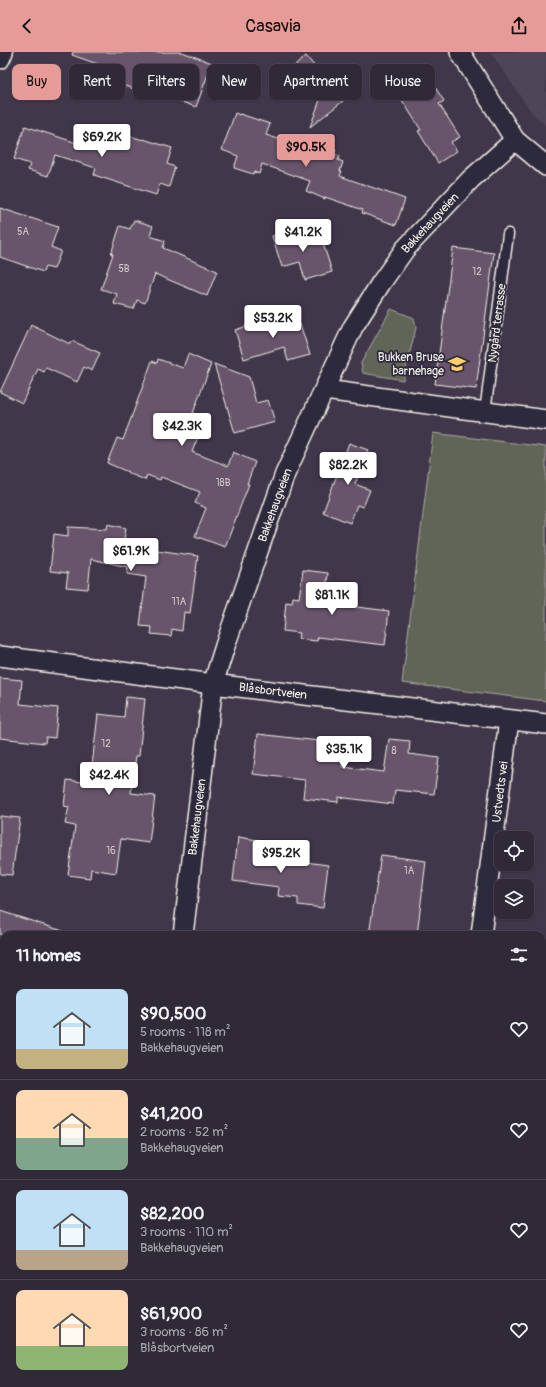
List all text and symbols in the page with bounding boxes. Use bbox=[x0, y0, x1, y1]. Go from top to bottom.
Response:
icon: back bbox=[16, 15, 38, 37]
text: Casavia bbox=[245, 15, 301, 38]
icon: share bbox=[508, 15, 530, 37]
chip: Buy bbox=[12, 64, 61, 100]
chip: Rent bbox=[69, 64, 125, 100]
chip: Filters bbox=[133, 64, 199, 100]
chip: New bbox=[207, 64, 261, 100]
chip: Apartment bbox=[269, 64, 362, 100]
chip: House bbox=[370, 64, 435, 100]
pin: $69.2K bbox=[69, 124, 135, 158]
text: $69.2K bbox=[82, 129, 122, 145]
pin: $90.5K bbox=[273, 134, 339, 168]
text: $90.5K bbox=[286, 139, 326, 155]
street label: Bakkehaugveien bbox=[399, 190, 462, 257]
pin: $41.2K bbox=[270, 219, 336, 253]
text: $41.2K bbox=[284, 224, 322, 240]
house number: 5A bbox=[17, 226, 29, 238]
house number: 5B bbox=[118, 263, 130, 275]
house number: 12 bbox=[472, 266, 482, 278]
street label: Nygård terrasse bbox=[485, 283, 510, 363]
pin: $53.2K bbox=[240, 305, 306, 339]
text: $53.2K bbox=[253, 310, 293, 326]
place label: Bukken Bruse barnehage bbox=[378, 350, 444, 379]
school or university icon: Bukken Bruse barnehage bbox=[447, 354, 467, 374]
pin: $42.3K bbox=[149, 413, 215, 447]
text: $42.3K bbox=[162, 418, 202, 434]
pin: $82.2K bbox=[315, 452, 381, 486]
text: $82.2K bbox=[329, 457, 367, 473]
street label: Bakkehaugveien bbox=[255, 466, 296, 544]
house number: 18B bbox=[216, 477, 231, 489]
pin: $61.9K bbox=[98, 538, 164, 572]
text: $61.9K bbox=[112, 543, 150, 559]
pin: $81.1K bbox=[299, 582, 365, 616]
text: $81.1K bbox=[315, 587, 349, 603]
house number: 11A bbox=[172, 596, 187, 608]
street label: Blåsbortveien bbox=[238, 680, 308, 703]
pin: $35.1K bbox=[311, 736, 377, 770]
house number: 12 bbox=[101, 738, 111, 750]
text: $35.1K bbox=[325, 741, 363, 757]
house number: 8 bbox=[391, 745, 397, 757]
street label: Ustvedts vei bbox=[489, 761, 512, 824]
pin: $42.4K bbox=[76, 762, 142, 796]
text: $42.4K bbox=[89, 767, 129, 783]
street label: Bakkehaugveien bbox=[185, 778, 210, 856]
map controls bbox=[494, 831, 534, 919]
button: locate bbox=[494, 831, 534, 871]
pin: $95.2K bbox=[248, 840, 314, 874]
house number: 16 bbox=[106, 845, 116, 857]
text: $95.2K bbox=[262, 845, 300, 861]
house number: 1A bbox=[404, 865, 415, 877]
button: layers bbox=[494, 879, 534, 919]
icon: filters bbox=[508, 944, 530, 966]
text: 11 homes bbox=[16, 945, 81, 966]
text: $90,500 bbox=[140, 1003, 206, 1024]
icon: home bbox=[48, 1005, 96, 1053]
icon: heart bbox=[508, 1018, 530, 1040]
text: 5 rooms · 118 m² bbox=[140, 1024, 230, 1040]
text: Bakkehaugveien bbox=[140, 1040, 224, 1056]
text: $41,200 bbox=[140, 1103, 203, 1124]
icon: home bbox=[48, 1106, 96, 1154]
icon: heart bbox=[508, 1119, 530, 1141]
text: 2 rooms · 52 m² bbox=[140, 1124, 228, 1140]
text: Bakkehaugveien bbox=[140, 1140, 224, 1156]
text: $82,200 bbox=[140, 1203, 204, 1224]
icon: home bbox=[48, 1206, 96, 1254]
icon: heart bbox=[508, 1219, 530, 1241]
text: 3 rooms · 110 m² bbox=[140, 1224, 233, 1240]
text: Bakkehaugveien bbox=[140, 1240, 224, 1256]
text: $61,900 bbox=[140, 1303, 202, 1324]
icon: home bbox=[48, 1306, 96, 1354]
icon: heart bbox=[508, 1319, 530, 1341]
text: 3 rooms · 86 m² bbox=[140, 1324, 228, 1340]
text: Blåsbortveien bbox=[140, 1340, 214, 1356]

